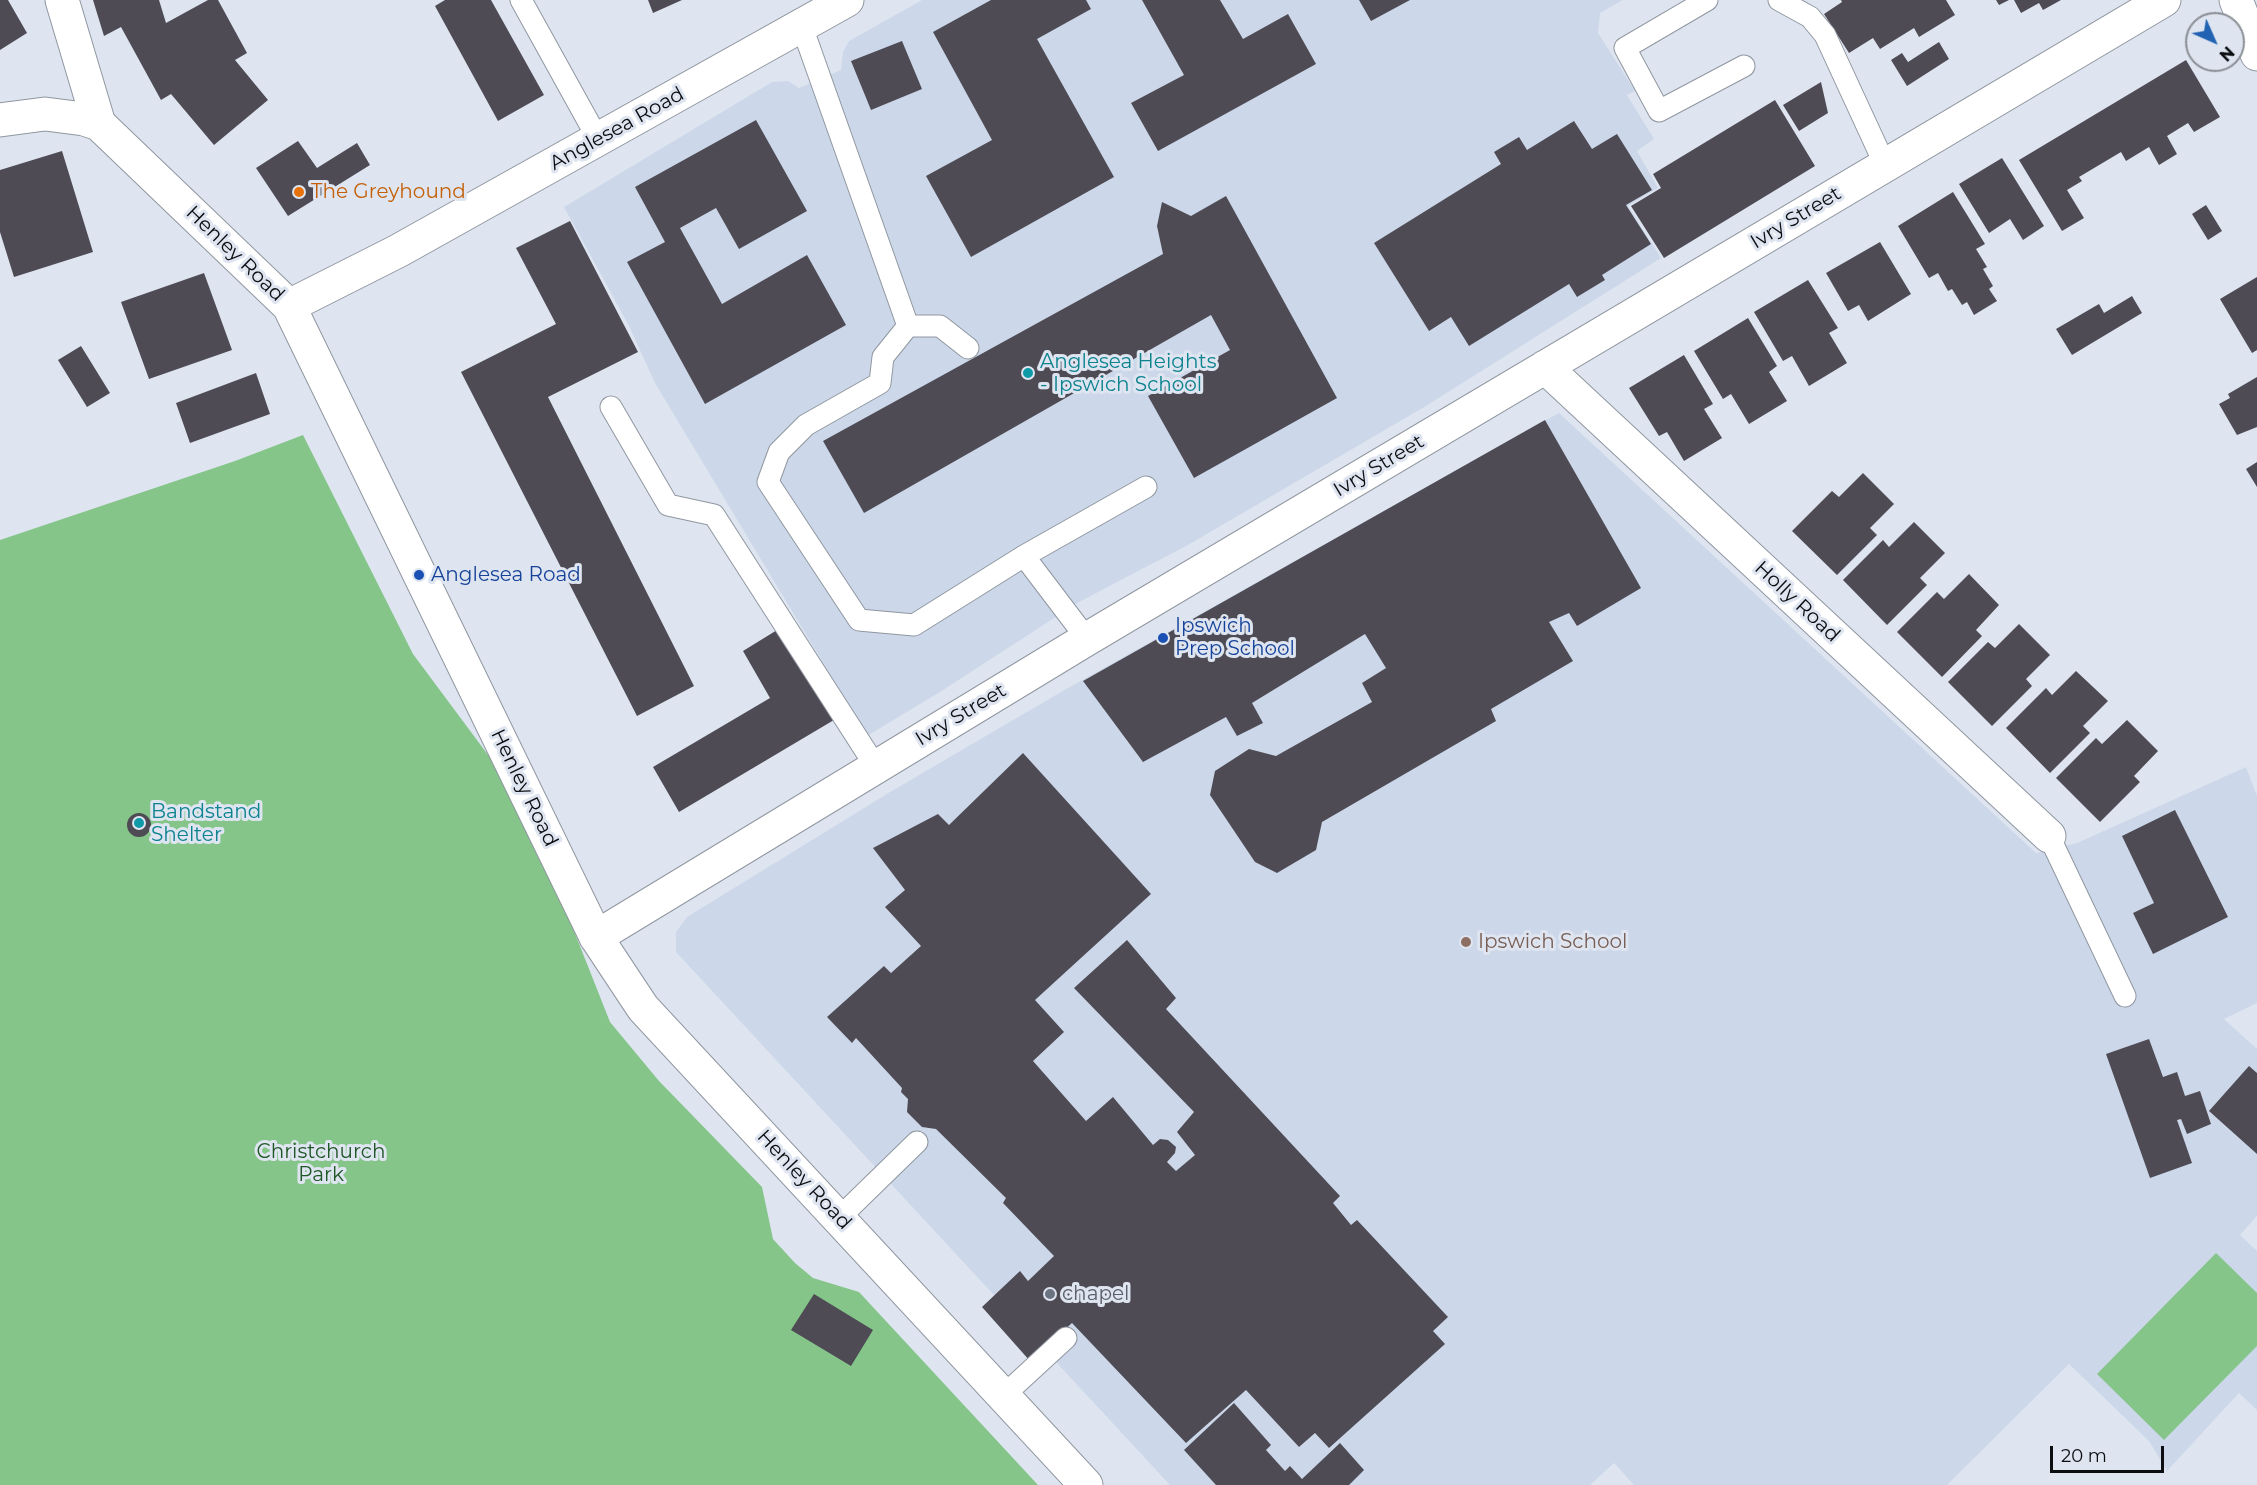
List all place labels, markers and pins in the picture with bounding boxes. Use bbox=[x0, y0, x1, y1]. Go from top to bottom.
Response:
place label: The Greyhound bbox=[311, 180, 466, 204]
marker: The Greyhound bbox=[292, 185, 306, 199]
place label: Anglesea Heights - Ipswich School bbox=[1040, 350, 1216, 397]
marker: Anglesea Heights - Ipswich School bbox=[1021, 366, 1035, 380]
place label: Anglesea Road bbox=[431, 563, 581, 587]
marker: Anglesea Road bbox=[412, 568, 426, 582]
place label: Ipswich Prep School bbox=[1175, 614, 1295, 661]
marker: Ipswich Prep School bbox=[1156, 631, 1170, 645]
place label: Bandstand Shelter bbox=[151, 800, 261, 847]
marker: Bandstand Shelter bbox=[132, 816, 146, 830]
place label: Ipswich School bbox=[1478, 930, 1627, 954]
marker: Ipswich School bbox=[1459, 935, 1473, 949]
place label: chapel bbox=[1062, 1282, 1129, 1306]
marker: chapel bbox=[1043, 1287, 1057, 1301]

